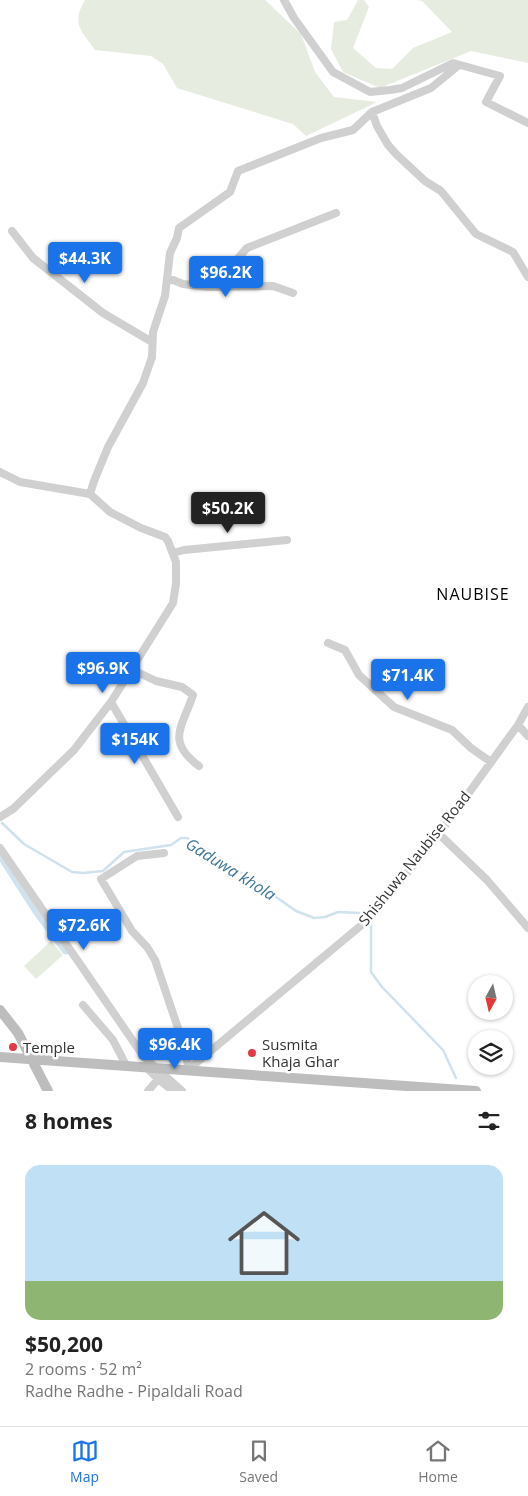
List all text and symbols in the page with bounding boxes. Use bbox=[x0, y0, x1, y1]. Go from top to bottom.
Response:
pin: $44.3K bbox=[44, 242, 126, 284]
text: $44.3K bbox=[59, 247, 111, 269]
pin: $96.2K bbox=[185, 256, 267, 298]
text: $96.2K bbox=[200, 261, 252, 283]
pin: $50.2K bbox=[187, 492, 269, 534]
text: $50.2K bbox=[202, 497, 254, 519]
district label: NAUBISE bbox=[436, 583, 510, 605]
pin: $96.9K bbox=[62, 652, 144, 694]
text: $96.9K bbox=[77, 657, 129, 679]
pin: $71.4K bbox=[367, 658, 449, 701]
text: $71.4K bbox=[382, 664, 434, 686]
pin: $154K bbox=[100, 722, 170, 765]
text: $154K bbox=[111, 728, 159, 750]
street label: Shishuwa Naubise Road bbox=[353, 787, 475, 929]
water label: Gaduwa khola bbox=[182, 833, 280, 905]
pin: $72.6K bbox=[43, 908, 125, 951]
text: $72.6K bbox=[58, 914, 110, 936]
north arrow bbox=[468, 975, 512, 1020]
map controls bbox=[468, 975, 513, 1075]
pin: $96.4K bbox=[134, 1028, 216, 1070]
button: layers bbox=[468, 1030, 513, 1075]
text: $96.4K bbox=[149, 1033, 201, 1055]
place label: Susmita Khaja Ghar bbox=[262, 1034, 339, 1071]
place label: Temple bbox=[23, 1037, 75, 1057]
marker: Temple bbox=[7, 1041, 19, 1053]
marker: Susmita Khaja Ghar bbox=[246, 1047, 258, 1059]
text: 8 homes bbox=[25, 1107, 113, 1135]
icon: filters bbox=[475, 1107, 503, 1135]
icon: home bbox=[219, 1198, 309, 1288]
text: $50,200 bbox=[25, 1330, 103, 1358]
text: 2 rooms · 52 m² bbox=[25, 1358, 142, 1380]
text: Radhe Radhe - Pipaldali Road bbox=[25, 1380, 243, 1402]
tab: Map bbox=[70, 1437, 99, 1486]
tab: Saved bbox=[239, 1437, 278, 1486]
tab: Home bbox=[418, 1437, 458, 1486]

